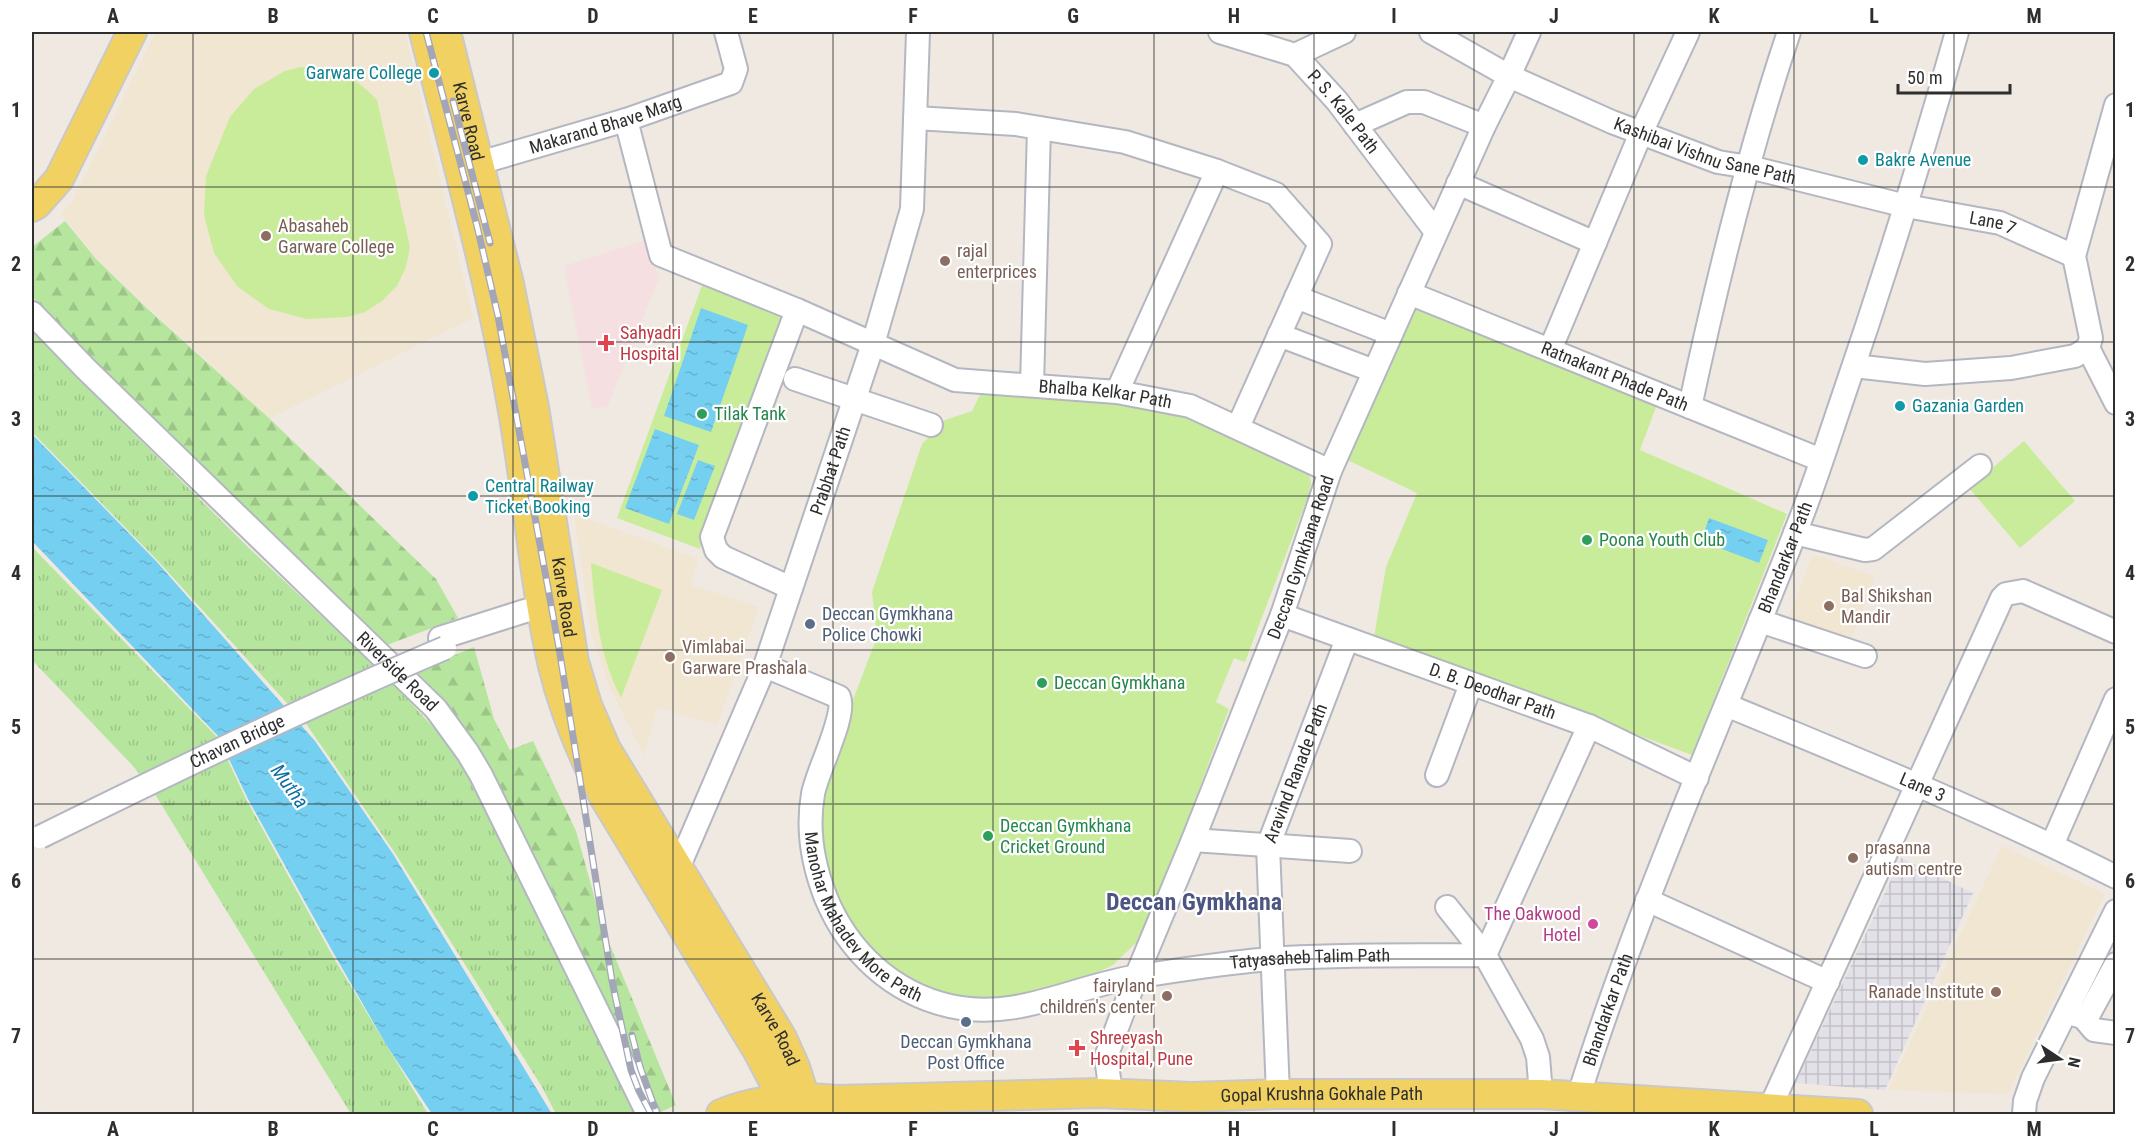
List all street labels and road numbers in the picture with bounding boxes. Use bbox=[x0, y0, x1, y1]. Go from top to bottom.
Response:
street label: P. S. Kale Path bbox=[1304, 65, 1384, 157]
street label: Karve Road bbox=[449, 80, 489, 163]
street label: Makarand Bhave Marg bbox=[527, 90, 684, 158]
street label: Kashibai Vishnu Sane Path bbox=[1611, 113, 1798, 188]
street label: Lane 7 bbox=[1968, 207, 2019, 239]
street label: Ratnakant Phade Path bbox=[1538, 337, 1692, 415]
street label: Bhalba Kelkar Path bbox=[1038, 375, 1174, 412]
street label: Prabhat Path bbox=[805, 424, 855, 518]
street label: Deccan Gymkhana Road bbox=[1263, 472, 1338, 642]
street label: Bhandarkar Path bbox=[1753, 499, 1816, 616]
street label: Karve Road bbox=[548, 556, 581, 639]
street label: Riverside Road bbox=[353, 627, 443, 715]
street label: D. B. Deodhar Path bbox=[1427, 658, 1559, 723]
street label: Aravind Ranade Path bbox=[1259, 701, 1331, 846]
street label: Chavan Bridge bbox=[186, 710, 288, 772]
street label: Lane 3 bbox=[1897, 768, 1949, 806]
street label: Manohar Mahadev More Path bbox=[801, 831, 926, 1006]
street label: Tatyasaheb Talim Path bbox=[1229, 944, 1390, 973]
street label: Bhandarkar Path bbox=[1578, 950, 1637, 1069]
street label: Karve Road bbox=[747, 989, 804, 1069]
street label: Gopal Krushna Gokhale Path bbox=[1220, 1083, 1423, 1106]

